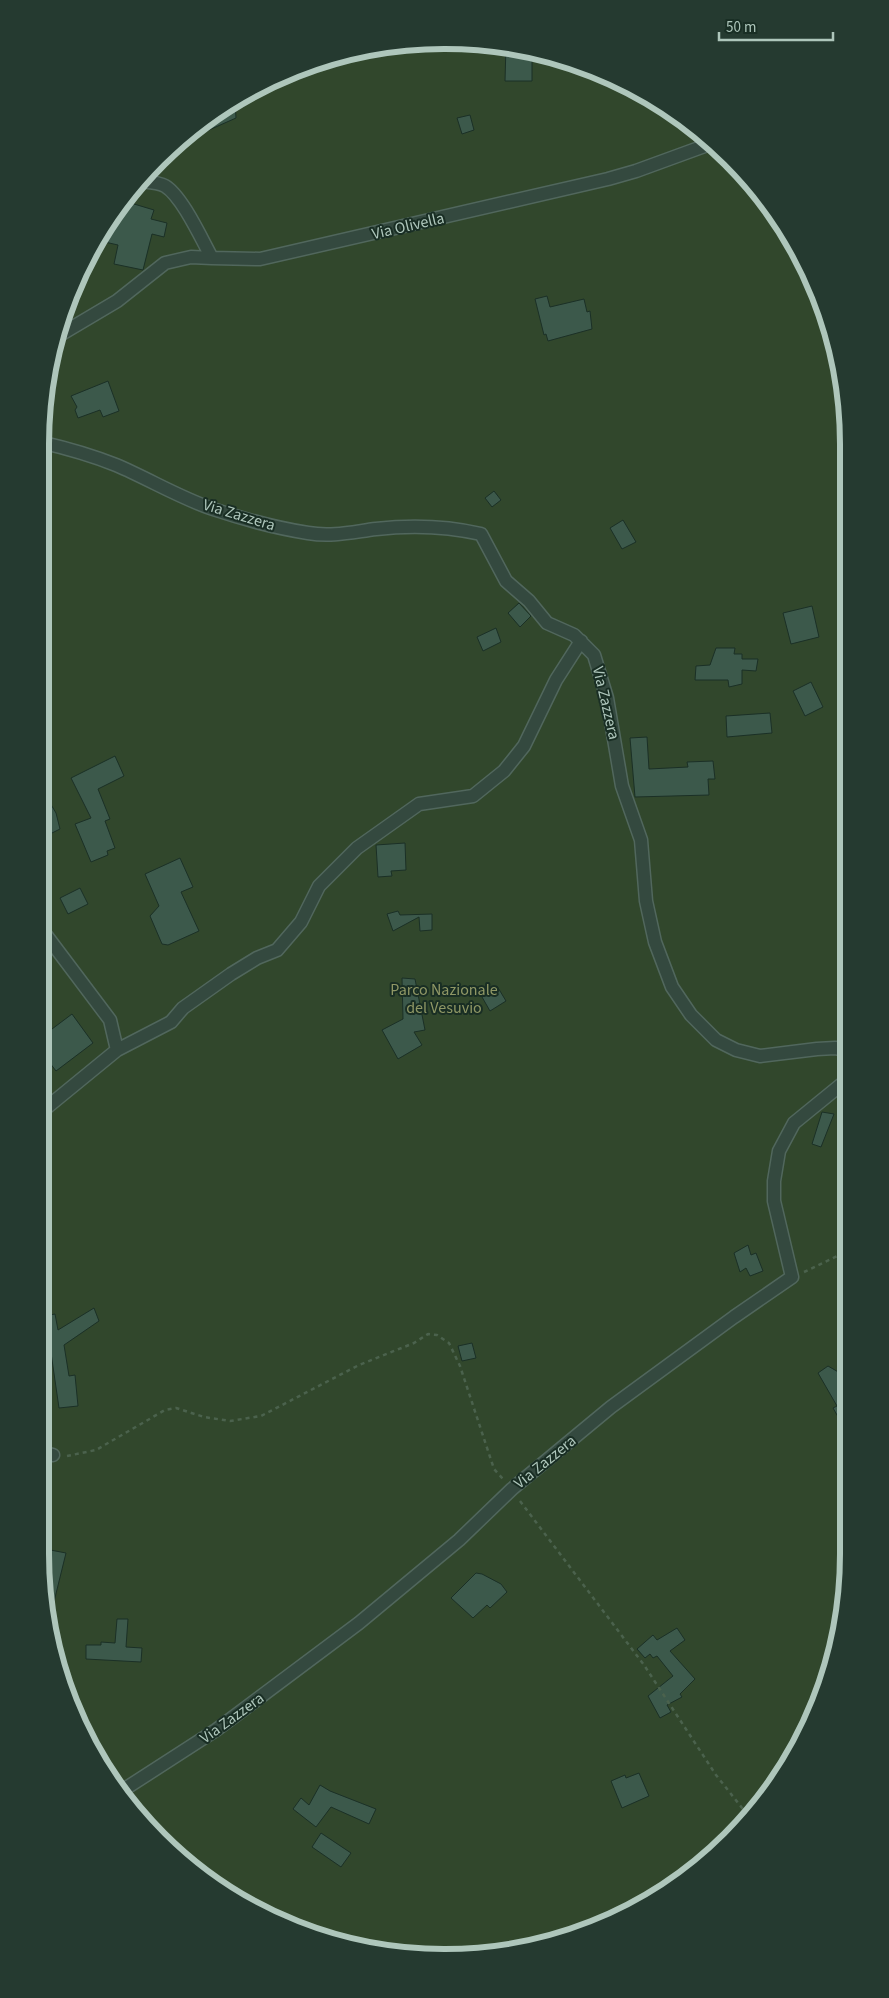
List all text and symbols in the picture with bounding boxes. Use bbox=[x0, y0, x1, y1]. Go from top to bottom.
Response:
scale bar bbox=[719, 10, 833, 42]
text: 50 m bbox=[726, 17, 756, 38]
street label: Via Olivella bbox=[370, 207, 446, 245]
street label: Via Zazzera bbox=[200, 494, 278, 536]
street label: Via Zazzera bbox=[587, 664, 625, 742]
park label: Parco Nazionale del Vesuvio bbox=[390, 979, 498, 1019]
street label: Via Zazzera bbox=[509, 1430, 581, 1494]
street label: Via Zazzera bbox=[195, 1687, 269, 1749]

